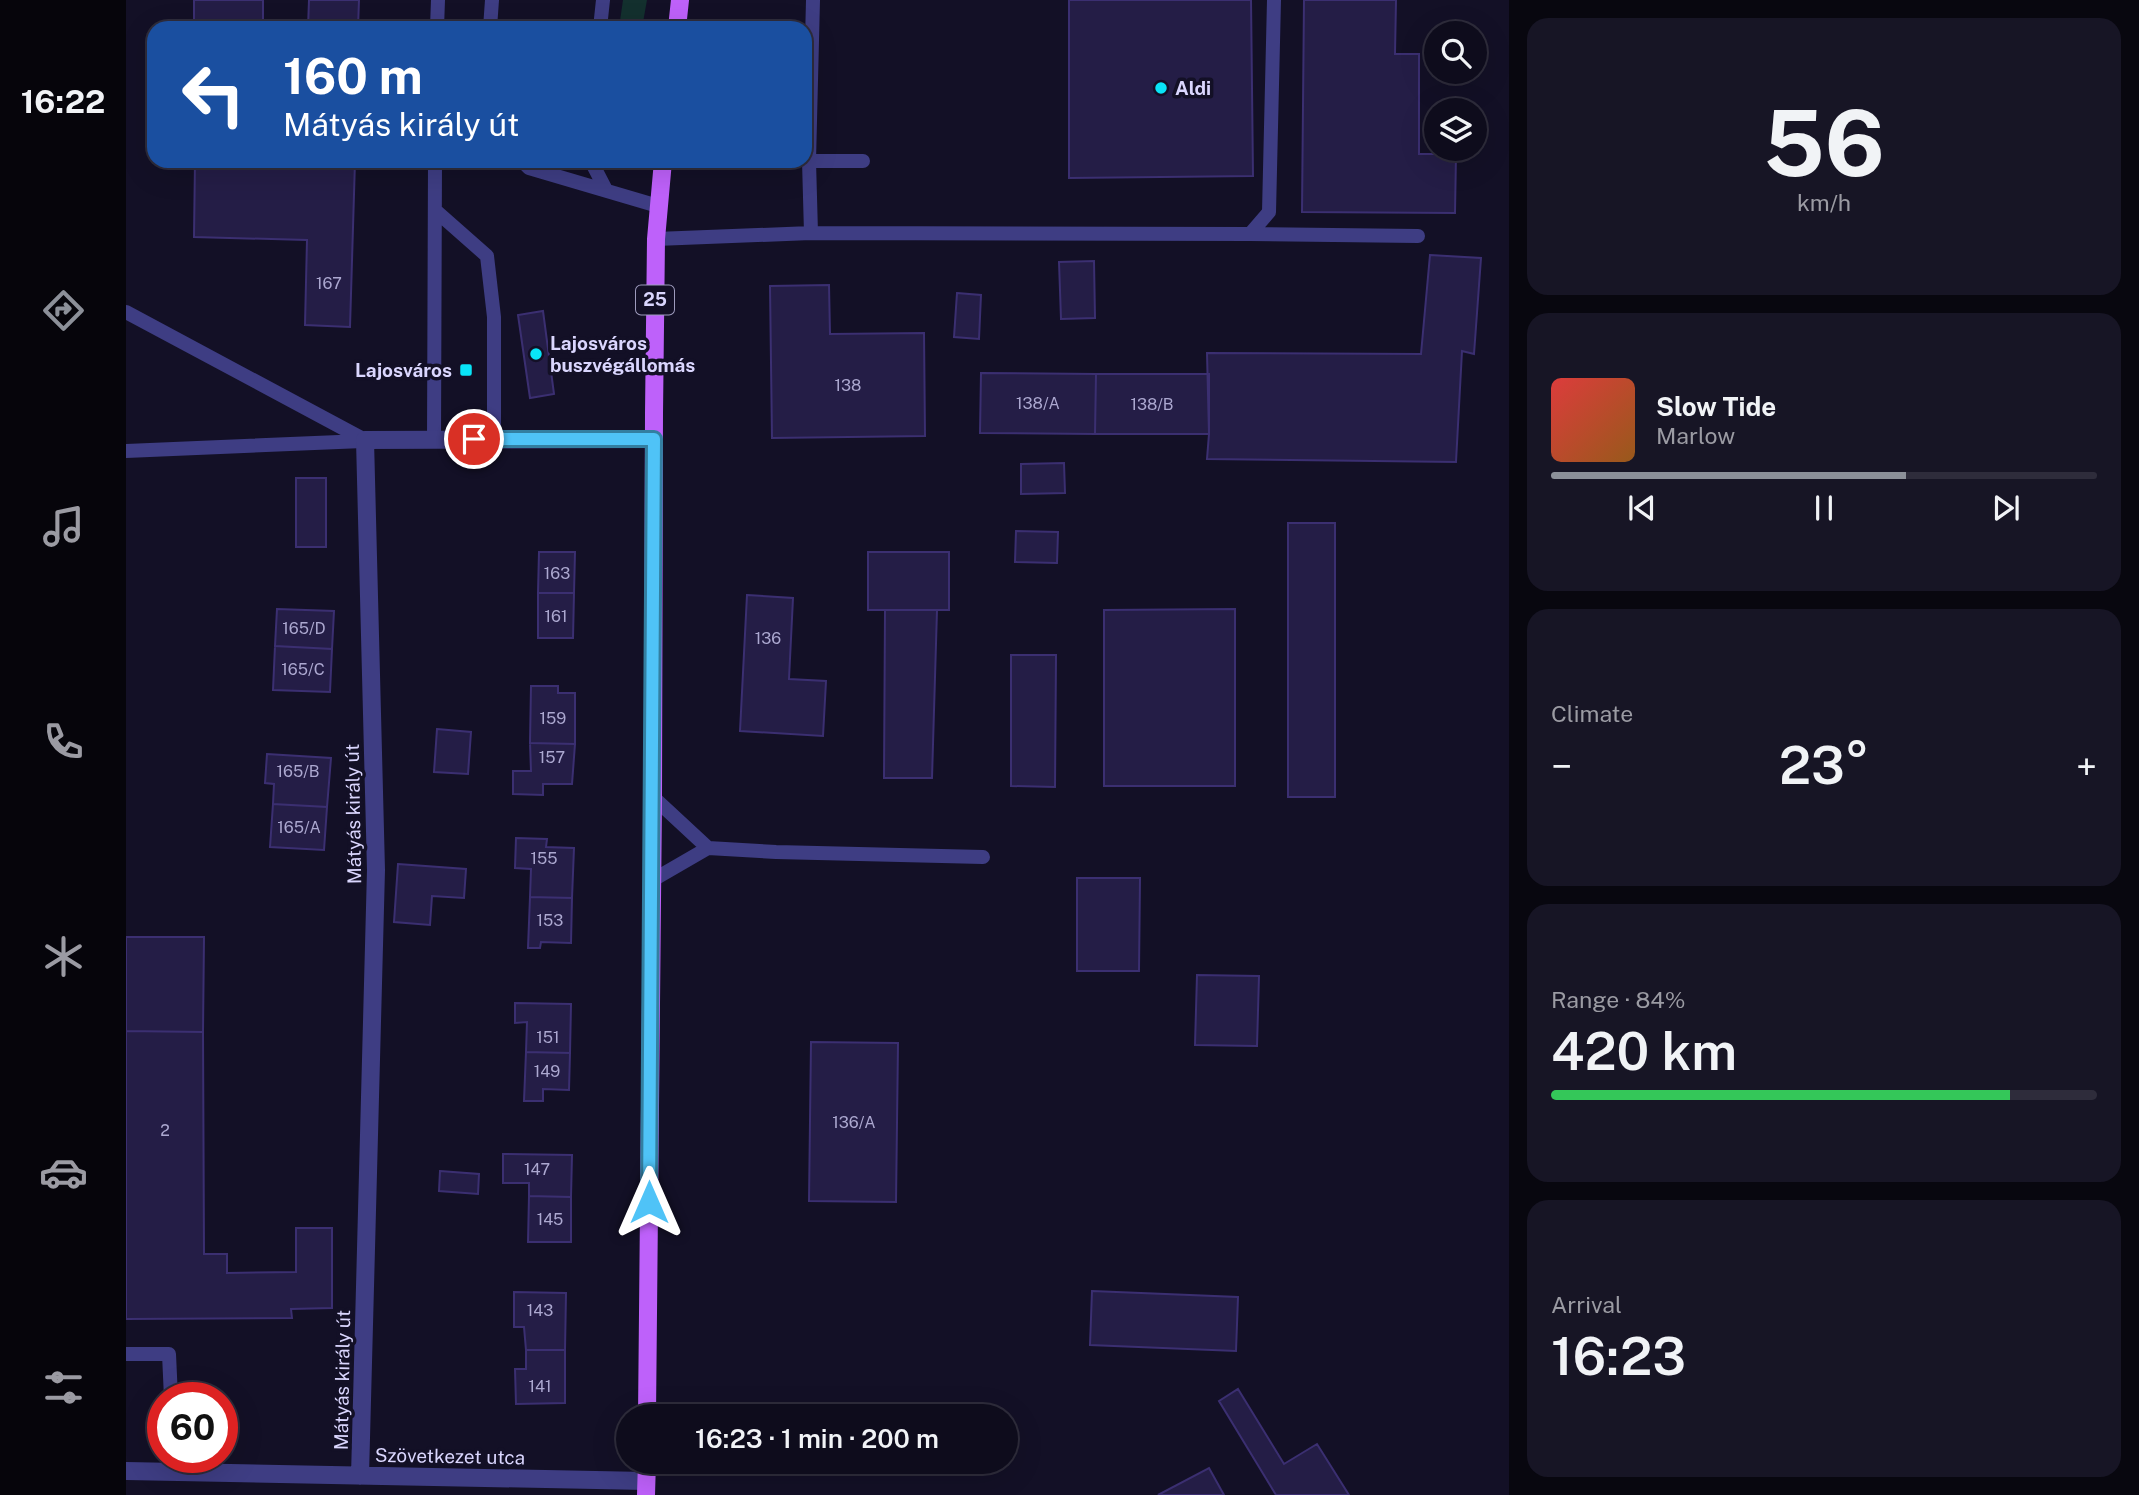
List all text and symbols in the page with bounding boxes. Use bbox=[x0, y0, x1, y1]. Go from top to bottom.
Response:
map controls bbox=[1424, 21, 1487, 161]
button: search bbox=[1424, 21, 1487, 84]
text: 160 m bbox=[283, 47, 423, 105]
icon: left bbox=[168, 49, 259, 140]
place label: Aldi bbox=[1175, 77, 1211, 99]
marker: Aldi bbox=[1153, 80, 1169, 96]
text: 16:22 bbox=[21, 83, 105, 120]
text: 56 bbox=[1763, 90, 1885, 196]
button: layers bbox=[1424, 98, 1487, 161]
text: Mátyás király út bbox=[283, 106, 519, 143]
text: km/h bbox=[1797, 189, 1851, 216]
house number: 167 bbox=[316, 274, 342, 293]
icon: directions bbox=[39, 286, 88, 335]
road number: 25 bbox=[636, 286, 674, 314]
place label: Lajosváros buszvégállomás bbox=[550, 332, 695, 376]
marker: Lajosváros buszvégállomás bbox=[528, 346, 544, 362]
place label: Lajosváros bbox=[355, 359, 452, 381]
marker: Lajosváros bbox=[458, 362, 474, 378]
house number: 138 bbox=[835, 376, 861, 395]
text: Slow Tide bbox=[1656, 391, 1776, 422]
house number: 138/A bbox=[1016, 394, 1060, 413]
house number: 138/B bbox=[1130, 395, 1174, 414]
pin bbox=[444, 409, 504, 469]
icon: arrive bbox=[455, 420, 493, 458]
text: Marlow bbox=[1656, 422, 1735, 449]
icon: previous bbox=[1623, 489, 1661, 527]
icon: pause bbox=[1805, 489, 1843, 527]
icon: next bbox=[1987, 489, 2025, 527]
icon: music bbox=[39, 502, 88, 551]
house number: 163 bbox=[544, 564, 570, 583]
house number: 161 bbox=[545, 607, 567, 626]
house number: 165/D bbox=[282, 619, 326, 638]
house number: 136 bbox=[755, 629, 781, 648]
house number: 165/C bbox=[281, 660, 325, 679]
text: Climate bbox=[1551, 700, 1633, 727]
house number: 159 bbox=[540, 709, 566, 728]
icon: phone bbox=[39, 717, 88, 766]
text: 23° bbox=[1779, 735, 1869, 796]
street label: Mátyás király út bbox=[341, 744, 365, 884]
text: − bbox=[1551, 744, 1572, 789]
text: + bbox=[2076, 744, 2097, 789]
house number: 157 bbox=[539, 748, 565, 767]
house number: 165/B bbox=[276, 762, 320, 781]
house number: 165/A bbox=[277, 818, 321, 837]
house number: 155 bbox=[530, 849, 558, 868]
house number: 153 bbox=[537, 911, 563, 930]
icon: climate bbox=[39, 932, 88, 981]
text: Range · 84% bbox=[1551, 986, 1686, 1013]
text: 420 km bbox=[1551, 1021, 1737, 1082]
house number: 151 bbox=[536, 1028, 560, 1047]
house number: 149 bbox=[534, 1062, 560, 1081]
house number: 136/A bbox=[832, 1113, 876, 1132]
house number: 2 bbox=[160, 1121, 170, 1140]
icon: car bbox=[39, 1148, 88, 1197]
house number: 147 bbox=[524, 1160, 550, 1179]
position arrow bbox=[612, 1165, 686, 1239]
house number: 145 bbox=[537, 1210, 563, 1229]
text: Arrival bbox=[1551, 1291, 1622, 1318]
house number: 143 bbox=[527, 1301, 553, 1320]
street label: Mátyás király út bbox=[330, 1310, 354, 1450]
text: 16:23 bbox=[1551, 1326, 1686, 1387]
icon: filters bbox=[39, 1363, 88, 1412]
house number: 141 bbox=[528, 1377, 552, 1396]
speed limit sign: 60 bbox=[147, 1382, 238, 1473]
text: 16:23 · 1 min · 200 m bbox=[695, 1423, 939, 1454]
street label: Szövetkezet utca bbox=[375, 1444, 525, 1468]

